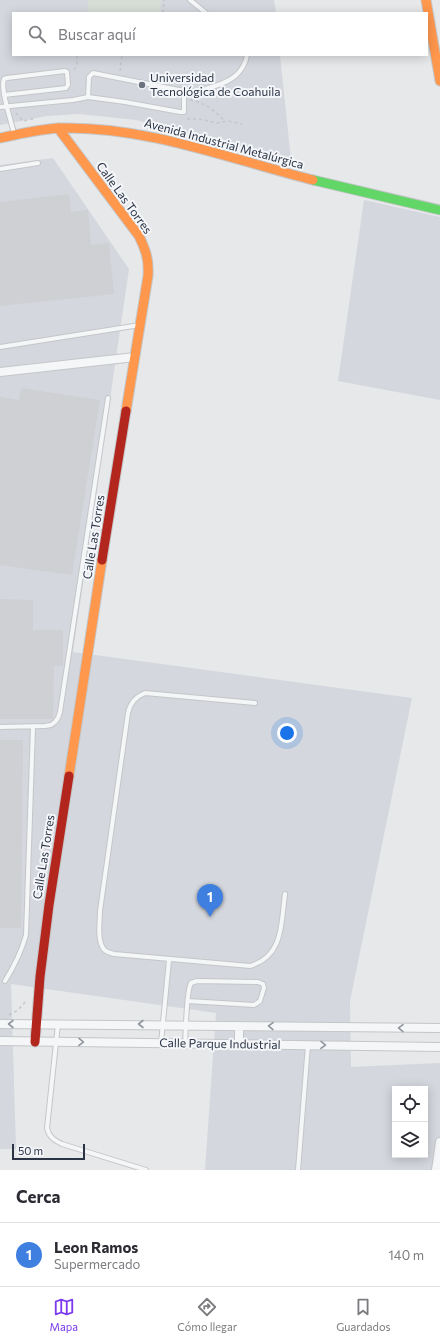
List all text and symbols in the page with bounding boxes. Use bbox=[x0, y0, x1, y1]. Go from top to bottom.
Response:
search box bbox=[12, 12, 428, 56]
icon: search bbox=[26, 23, 48, 45]
text: Buscar aquí bbox=[58, 25, 136, 43]
place label: Universidad Tecnológica de Coahuila bbox=[150, 70, 281, 98]
marker: Universidad Tecnológica de Coahuila bbox=[137, 80, 147, 90]
street label: Avenida Industrial Metalúrgica bbox=[143, 115, 306, 171]
street label: Calle Las Torres bbox=[94, 159, 156, 236]
street label: Calle Las Torres bbox=[79, 494, 107, 580]
your location bbox=[277, 723, 297, 743]
street label: Calle Las Torres bbox=[29, 814, 57, 900]
pin: 1 bbox=[197, 884, 223, 917]
one-way arrow bbox=[8, 1020, 14, 1028]
one-way arrow bbox=[138, 1020, 144, 1028]
one-way arrow bbox=[268, 1022, 274, 1030]
one-way arrow bbox=[398, 1024, 404, 1032]
street label: Calle Parque Industrial bbox=[159, 1035, 281, 1051]
one-way arrow bbox=[78, 1038, 84, 1046]
one-way arrow bbox=[320, 1041, 326, 1050]
map controls bbox=[392, 1086, 428, 1158]
button: locate bbox=[392, 1086, 428, 1122]
button: layers bbox=[392, 1122, 428, 1158]
scale bar bbox=[12, 1142, 85, 1161]
text: 50 m bbox=[18, 1144, 43, 1157]
text: Cerca bbox=[16, 1186, 61, 1207]
text: Leon Ramos bbox=[54, 1238, 138, 1256]
text: 1 bbox=[26, 1247, 32, 1263]
text: 140 m bbox=[388, 1247, 424, 1263]
text: Supermercado bbox=[54, 1256, 140, 1272]
tab: Mapa bbox=[50, 1296, 78, 1333]
tab: Cómo llegar bbox=[177, 1296, 237, 1333]
tab: Guardados bbox=[336, 1296, 390, 1333]

